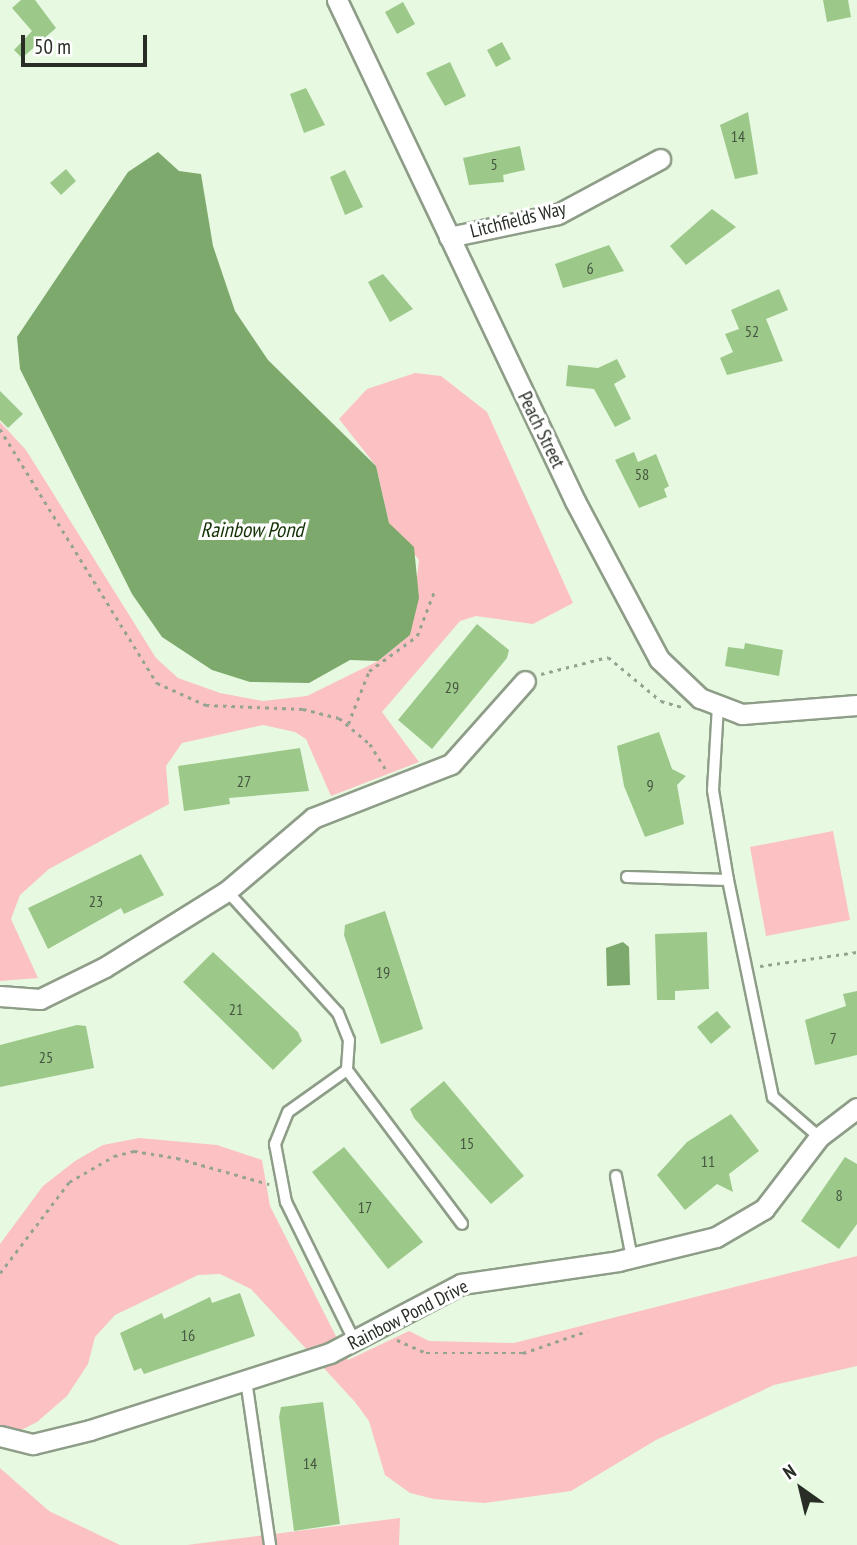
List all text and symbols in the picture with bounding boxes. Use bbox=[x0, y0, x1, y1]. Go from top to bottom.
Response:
scale bar bbox=[24, 21, 150, 65]
text: 50 m bbox=[34, 33, 71, 60]
house number: 14 bbox=[731, 126, 745, 146]
house number: 5 bbox=[490, 154, 498, 174]
street label: Litchfields Way bbox=[468, 197, 568, 243]
house number: 6 bbox=[586, 258, 594, 278]
house number: 52 bbox=[745, 321, 759, 341]
street label: Peach Street bbox=[513, 388, 569, 472]
house number: 58 bbox=[635, 464, 649, 484]
water label: Rainbow Pond bbox=[200, 517, 304, 543]
house number: 29 bbox=[445, 677, 459, 697]
house number: 27 bbox=[237, 771, 251, 791]
house number: 9 bbox=[646, 775, 654, 795]
house number: 23 bbox=[89, 891, 103, 911]
house number: 19 bbox=[376, 962, 390, 982]
house number: 21 bbox=[229, 999, 243, 1019]
house number: 7 bbox=[829, 1028, 837, 1048]
house number: 25 bbox=[39, 1047, 53, 1067]
house number: 15 bbox=[460, 1133, 474, 1153]
house number: 11 bbox=[701, 1151, 715, 1171]
house number: 8 bbox=[835, 1185, 843, 1205]
house number: 17 bbox=[358, 1197, 372, 1217]
street label: Rainbow Pond Drive bbox=[344, 1275, 472, 1355]
house number: 16 bbox=[181, 1325, 195, 1345]
house number: 14 bbox=[303, 1453, 317, 1473]
north arrow bbox=[766, 1454, 836, 1524]
text: N bbox=[778, 1459, 800, 1484]

